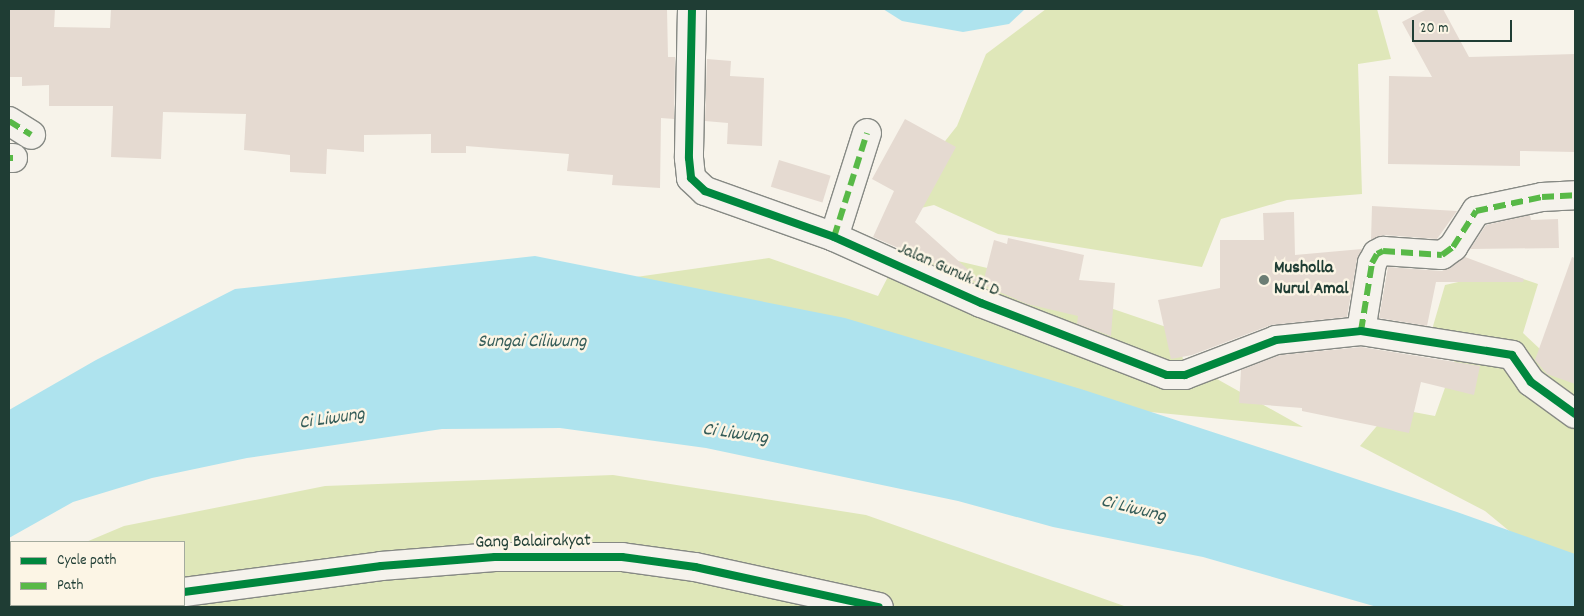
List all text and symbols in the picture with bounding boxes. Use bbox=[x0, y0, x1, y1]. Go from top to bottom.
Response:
scale bar bbox=[1414, 10, 1514, 42]
text: 20 m bbox=[1420, 18, 1448, 40]
street label: Jalan Gunuk II D bbox=[894, 239, 1002, 303]
place label: Musholla Nurul Amal bbox=[1274, 259, 1348, 302]
marker: Musholla Nurul Amal bbox=[1258, 274, 1270, 286]
water label: Sungai Ciliwung bbox=[478, 332, 586, 354]
water label: Ci Liwung bbox=[298, 404, 366, 436]
water label: Ci Liwung bbox=[701, 419, 769, 451]
water label: Ci Liwung bbox=[1098, 491, 1168, 529]
street label: Gang Balairakyat bbox=[475, 531, 591, 555]
legend bbox=[10, 541, 185, 606]
text: Cycle path bbox=[57, 550, 116, 572]
text: Path bbox=[57, 575, 83, 597]

